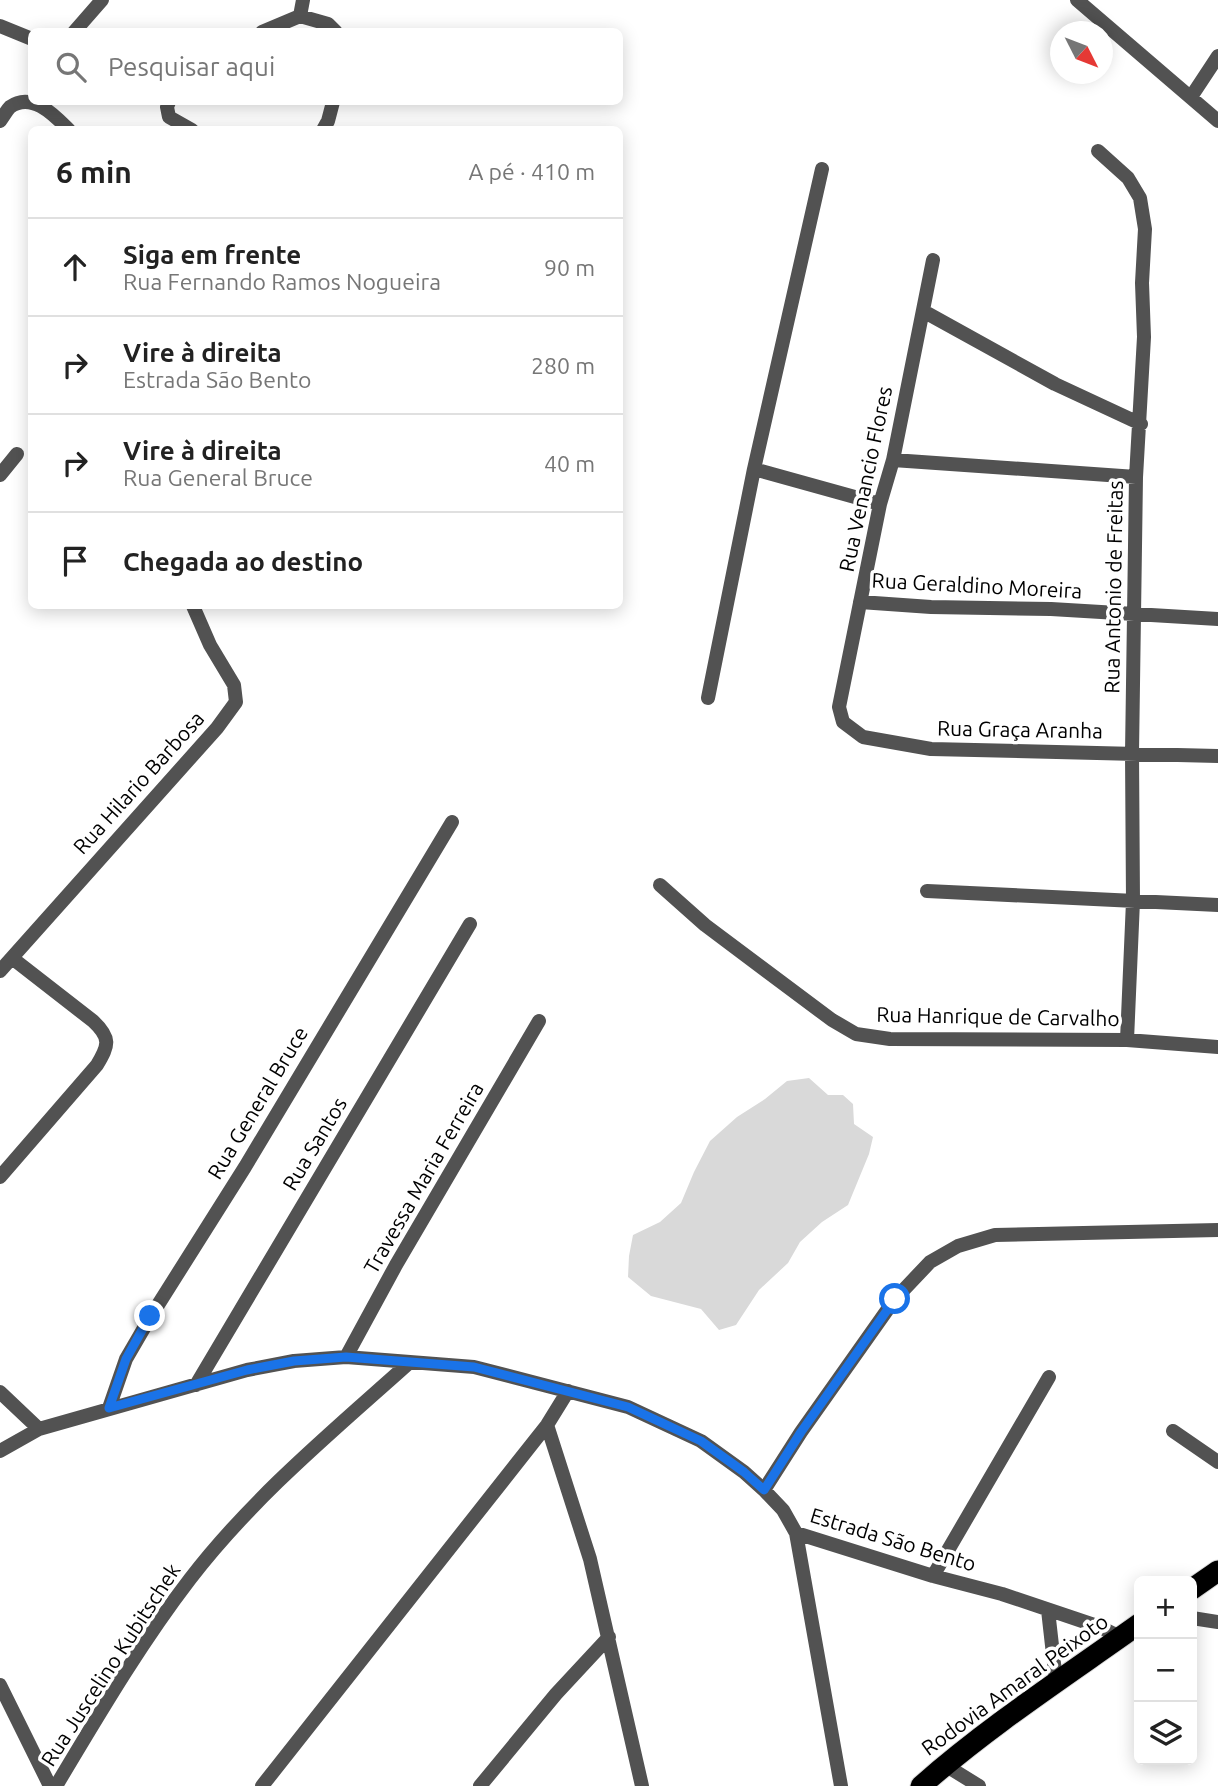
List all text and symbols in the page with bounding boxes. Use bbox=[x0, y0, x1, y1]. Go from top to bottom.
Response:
north arrow bbox=[1050, 21, 1113, 84]
search box bbox=[28, 28, 623, 105]
icon: search bbox=[52, 48, 90, 86]
text: Pesquisar aqui bbox=[108, 52, 275, 81]
text: 6 min bbox=[56, 155, 132, 189]
text: A pé · 410 m bbox=[468, 159, 595, 184]
text: Siga em frente bbox=[123, 240, 301, 269]
icon: ahead bbox=[56, 248, 94, 286]
text: 90 m bbox=[544, 255, 595, 280]
text: Rua Fernando Ramos Nogueira bbox=[123, 269, 441, 294]
text: Vire à direita bbox=[123, 338, 282, 367]
icon: right bbox=[56, 346, 94, 384]
text: 280 m bbox=[531, 353, 595, 378]
text: Estrada São Bento bbox=[123, 367, 312, 392]
street label: Rua Venancio Flores bbox=[834, 384, 896, 574]
text: Vire à direita bbox=[123, 436, 282, 465]
icon: right bbox=[56, 444, 94, 482]
text: 40 m bbox=[544, 451, 595, 476]
text: Rua General Bruce bbox=[123, 465, 313, 490]
street label: Rua Antonio de Freitas bbox=[1099, 480, 1127, 694]
icon: arrive bbox=[56, 542, 94, 580]
text: Chegada ao destino bbox=[123, 547, 363, 576]
street label: Rua Geraldino Moreira bbox=[871, 568, 1083, 603]
street label: Rua Hilario Barbosa bbox=[68, 706, 209, 859]
street label: Rua Graça Aranha bbox=[937, 716, 1103, 742]
street label: Rua Hanrique de Carvalho bbox=[876, 1002, 1120, 1030]
street label: Rua General Bruce bbox=[202, 1022, 312, 1183]
street label: Travessa Maria Ferreira bbox=[359, 1078, 488, 1277]
street label: Rua Santos bbox=[277, 1093, 351, 1194]
route start bbox=[879, 1283, 910, 1314]
route end bbox=[134, 1300, 165, 1331]
street label: Estrada São Bento bbox=[807, 1502, 979, 1576]
street label: Rua Juscelino Kubitschek bbox=[36, 1558, 185, 1770]
map controls bbox=[1134, 1576, 1197, 1765]
button: + bbox=[1134, 1576, 1197, 1639]
street label: Rodovia Amaral Peixoto bbox=[917, 1609, 1112, 1760]
button: − bbox=[1134, 1639, 1197, 1702]
button: layers bbox=[1134, 1702, 1197, 1765]

